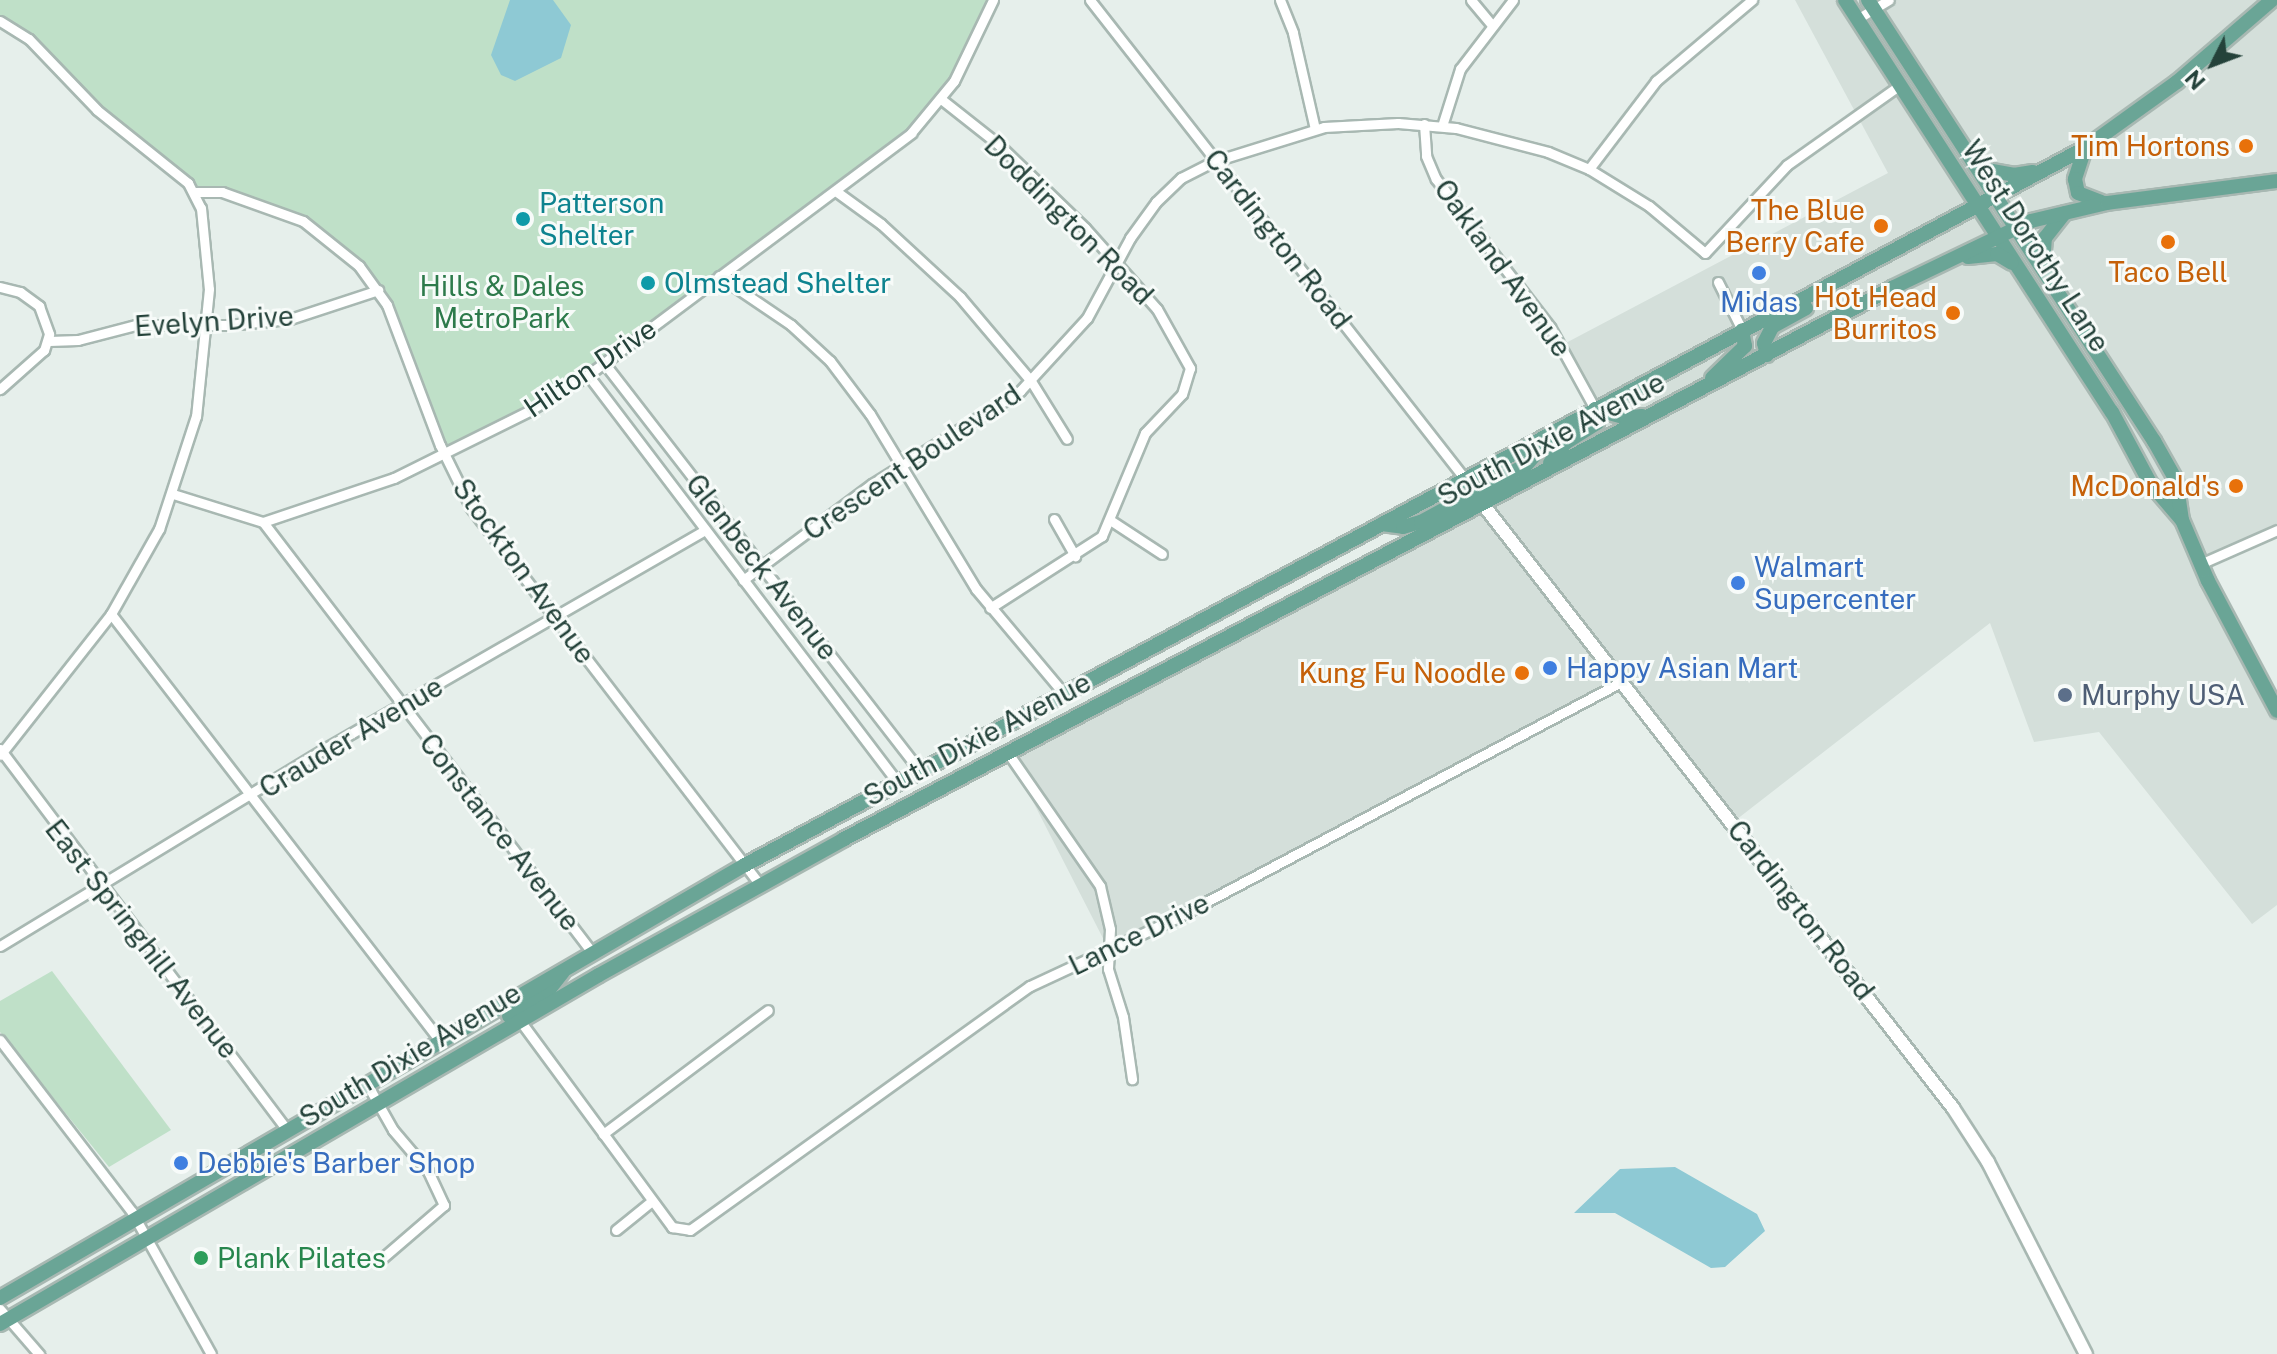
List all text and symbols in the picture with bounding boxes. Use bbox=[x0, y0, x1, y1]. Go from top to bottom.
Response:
north arrow bbox=[2173, 24, 2253, 104]
text: N bbox=[2180, 65, 2211, 95]
street label: Doddington Road bbox=[977, 128, 1161, 312]
place label: Tim Hortons bbox=[2071, 129, 2230, 163]
street label: West Dorothy Lane bbox=[1955, 134, 2117, 358]
marker: Tim Hortons bbox=[2237, 137, 2255, 155]
street label: Cardington Road bbox=[1197, 143, 1359, 335]
street label: Oakland Avenue bbox=[1427, 173, 1579, 363]
place label: Patterson Shelter bbox=[539, 186, 664, 252]
place label: The Blue Berry Cafe bbox=[1725, 193, 1865, 259]
marker: Patterson Shelter bbox=[514, 210, 532, 228]
marker: The Blue Berry Cafe bbox=[1872, 217, 1890, 235]
marker: Taco Bell bbox=[2159, 233, 2177, 251]
place label: Taco Bell bbox=[2108, 255, 2228, 289]
marker: Midas bbox=[1750, 264, 1768, 282]
place label: Olmstead Shelter bbox=[664, 266, 891, 300]
park label: Hills & Dales MetroPark bbox=[420, 269, 584, 335]
marker: Olmstead Shelter bbox=[639, 274, 657, 292]
place label: Hot Head Burritos bbox=[1814, 280, 1937, 346]
place label: Midas bbox=[1720, 285, 1798, 319]
street label: Evelyn Drive bbox=[133, 299, 295, 343]
marker: Hot Head Burritos bbox=[1944, 304, 1962, 322]
street label: Hilton Drive bbox=[517, 311, 663, 425]
street label: South Dixie Avenue bbox=[1432, 365, 1670, 513]
street label: Crescent Boulevard bbox=[797, 377, 1027, 547]
street label: Glenbeck Avenue bbox=[679, 467, 845, 667]
place label: McDonald's bbox=[2070, 469, 2220, 503]
street label: Stockton Avenue bbox=[446, 472, 602, 670]
marker: McDonald's bbox=[2227, 477, 2245, 495]
place label: Walmart Supercenter bbox=[1754, 550, 1916, 616]
marker: Walmart Supercenter bbox=[1729, 574, 1747, 592]
place label: Happy Asian Mart bbox=[1566, 651, 1798, 685]
place label: Kung Fu Noodle bbox=[1298, 656, 1506, 690]
marker: Happy Asian Mart bbox=[1541, 659, 1559, 677]
marker: Kung Fu Noodle bbox=[1513, 664, 1531, 682]
street label: South Dixie Avenue bbox=[858, 665, 1096, 813]
street label: Crauder Avenue bbox=[253, 669, 449, 805]
place label: Murphy USA bbox=[2081, 678, 2245, 712]
marker: Murphy USA bbox=[2056, 686, 2074, 704]
street label: Constance Avenue bbox=[412, 727, 588, 937]
street label: East Springhill Avenue bbox=[38, 813, 246, 1065]
street label: Cardington Road bbox=[1720, 814, 1882, 1006]
street label: Lance Drive bbox=[1063, 886, 1215, 982]
street label: South Dixie Avenue bbox=[293, 976, 527, 1134]
place label: Debbie's Barber Shop bbox=[197, 1146, 475, 1180]
marker: Debbie's Barber Shop bbox=[172, 1154, 190, 1172]
place label: Plank Pilates bbox=[217, 1241, 386, 1275]
marker: Plank Pilates bbox=[192, 1249, 210, 1267]

